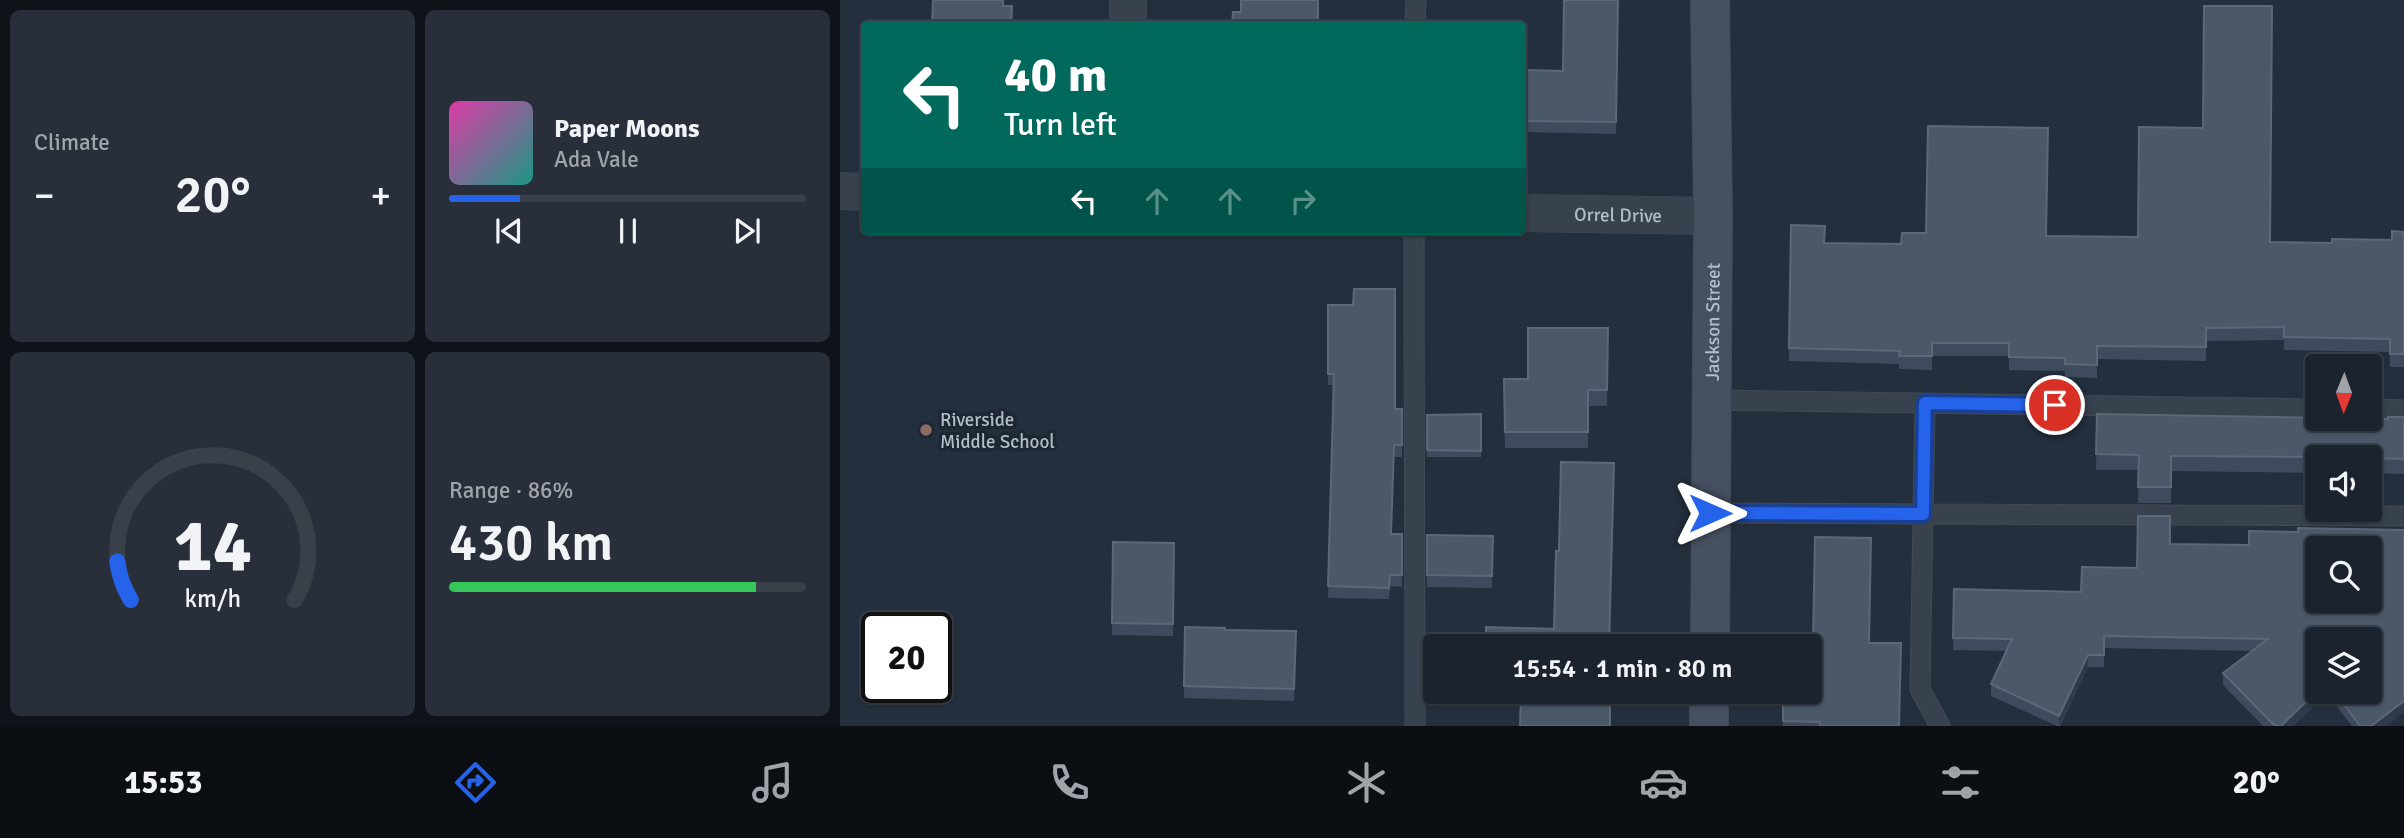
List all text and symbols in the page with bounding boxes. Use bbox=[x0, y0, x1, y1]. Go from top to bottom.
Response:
text: 40 m bbox=[1004, 45, 1107, 105]
icon: left bbox=[889, 49, 980, 140]
text: Turn left bbox=[1004, 105, 1117, 144]
text: Paper Moons bbox=[554, 113, 700, 145]
text: Climate bbox=[34, 128, 110, 157]
text: Ada Vale bbox=[554, 145, 639, 174]
text: 20° bbox=[174, 163, 251, 227]
text: − bbox=[34, 172, 55, 219]
text: + bbox=[370, 172, 391, 219]
icon: left bbox=[1065, 182, 1103, 220]
icon: ahead bbox=[1138, 182, 1176, 220]
icon: ahead bbox=[1211, 182, 1249, 220]
icon: right bbox=[1284, 182, 1322, 220]
street label: Orrel Drive bbox=[1574, 203, 1662, 228]
icon: previous bbox=[490, 212, 528, 250]
icon: pause bbox=[609, 212, 647, 250]
icon: next bbox=[728, 212, 766, 250]
street label: Jackson Street bbox=[1701, 262, 1726, 381]
north arrow bbox=[2305, 354, 2382, 430]
map controls bbox=[2305, 354, 2382, 704]
pin bbox=[2025, 375, 2085, 435]
icon: arrive bbox=[2036, 386, 2074, 424]
place label: Riverside Middle School bbox=[940, 408, 1055, 454]
marker: Riverside Middle School bbox=[918, 422, 934, 438]
button: sound bbox=[2305, 445, 2382, 522]
text: Range · 86% bbox=[449, 476, 573, 505]
position arrow bbox=[1673, 476, 1747, 550]
text: 14 bbox=[173, 502, 252, 591]
text: 430 km bbox=[449, 511, 613, 575]
button: search bbox=[2305, 536, 2382, 613]
text: km/h bbox=[184, 583, 241, 614]
speed limit sign: 20 bbox=[861, 612, 952, 703]
button: layers bbox=[2305, 627, 2382, 704]
text: 15:54 · 1 min · 80 m bbox=[1513, 653, 1732, 685]
icon: directions bbox=[451, 758, 500, 807]
icon: music bbox=[748, 758, 797, 807]
icon: phone bbox=[1045, 758, 1094, 807]
icon: climate bbox=[1342, 758, 1391, 807]
icon: car bbox=[1639, 758, 1688, 807]
icon: filters bbox=[1936, 758, 1985, 807]
text: 15:53 bbox=[124, 763, 203, 802]
text: 20° bbox=[2233, 763, 2280, 802]

